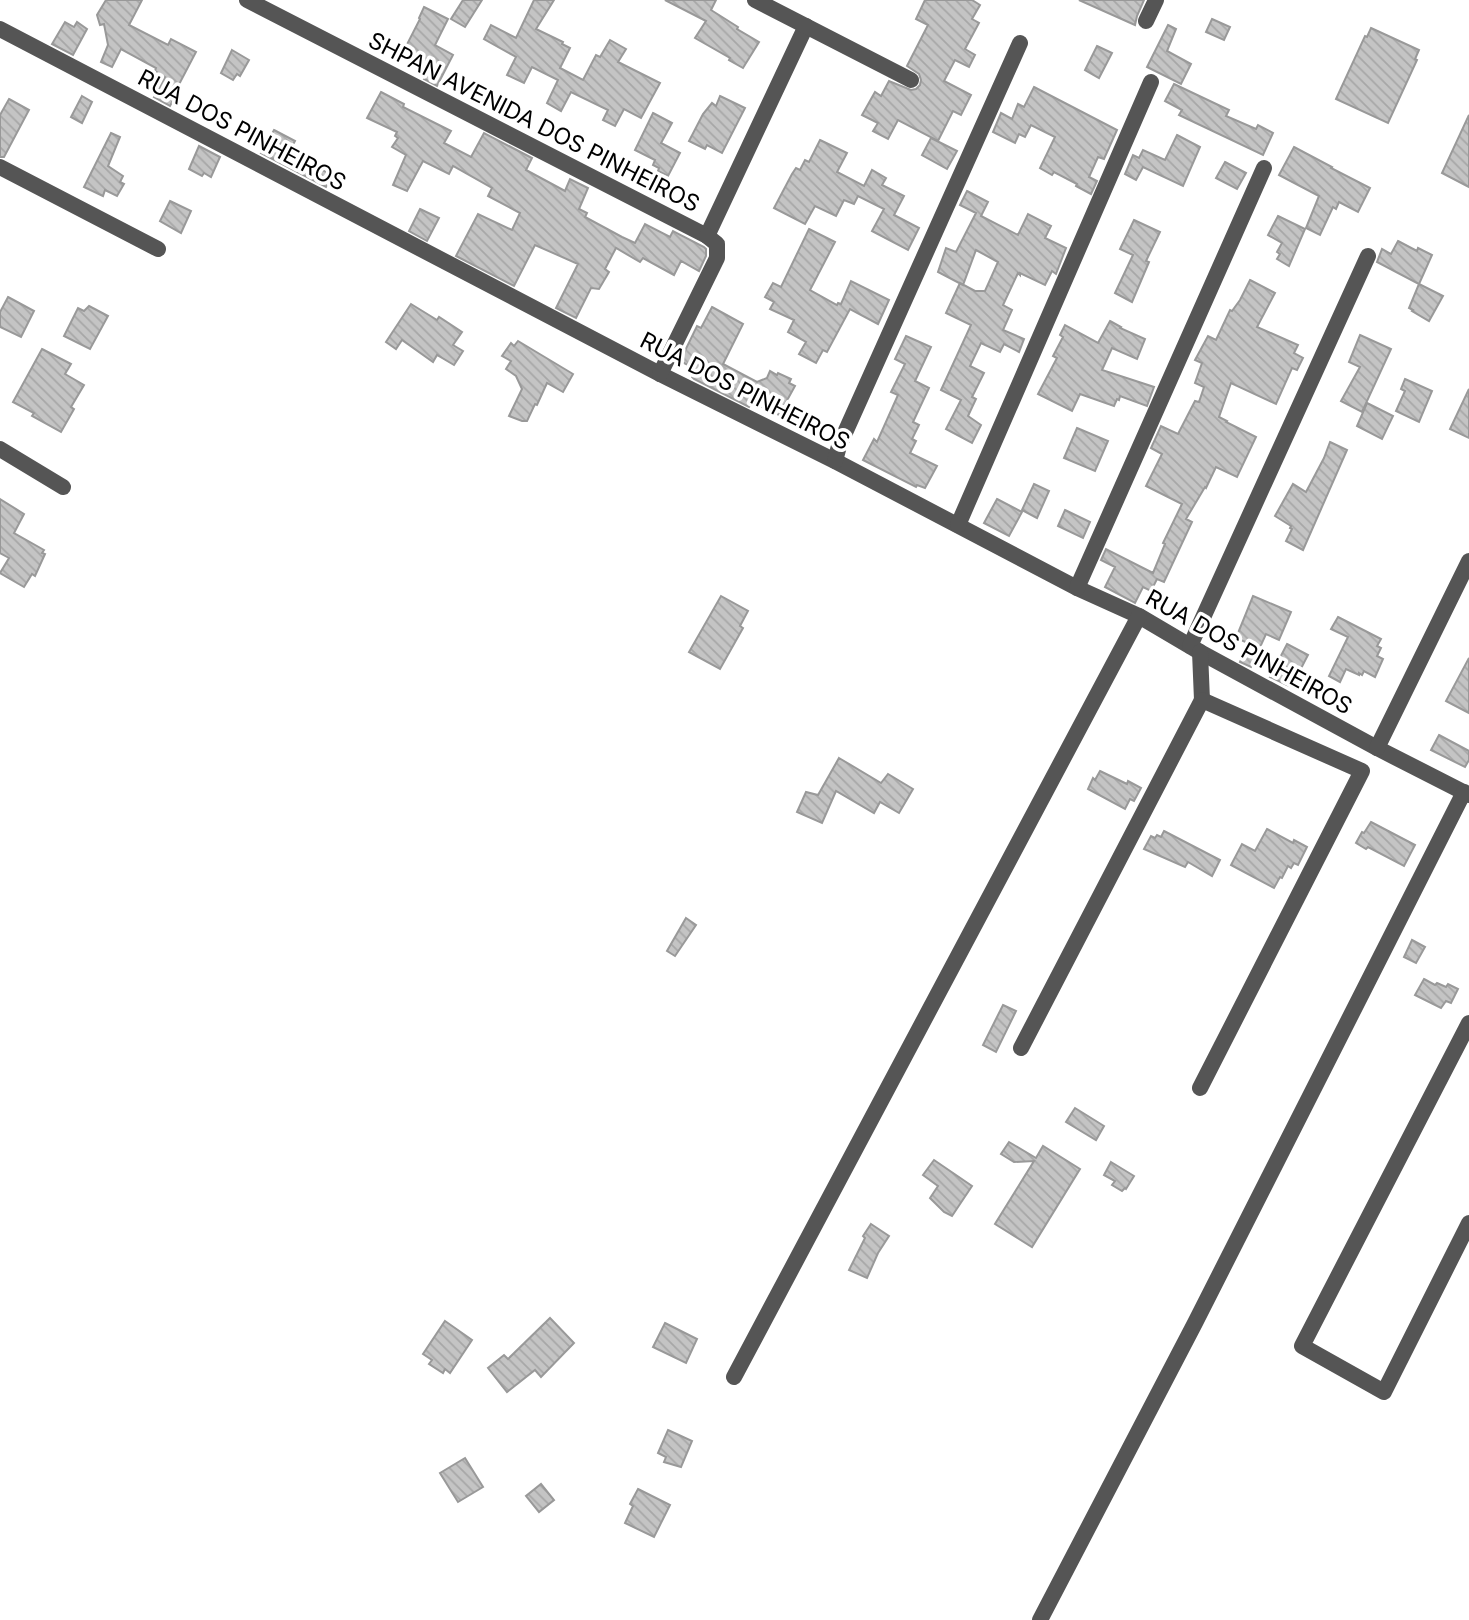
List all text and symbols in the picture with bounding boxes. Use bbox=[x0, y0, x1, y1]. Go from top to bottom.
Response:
street label: SHPAN AVENIDA DOS PINHEIROS bbox=[364, 26, 704, 218]
street label: RUA DOS PINHEIROS bbox=[133, 63, 351, 197]
street label: RUA DOS PINHEIROS bbox=[635, 326, 855, 456]
street label: RUA DOS PINHEIROS bbox=[1141, 584, 1357, 720]

